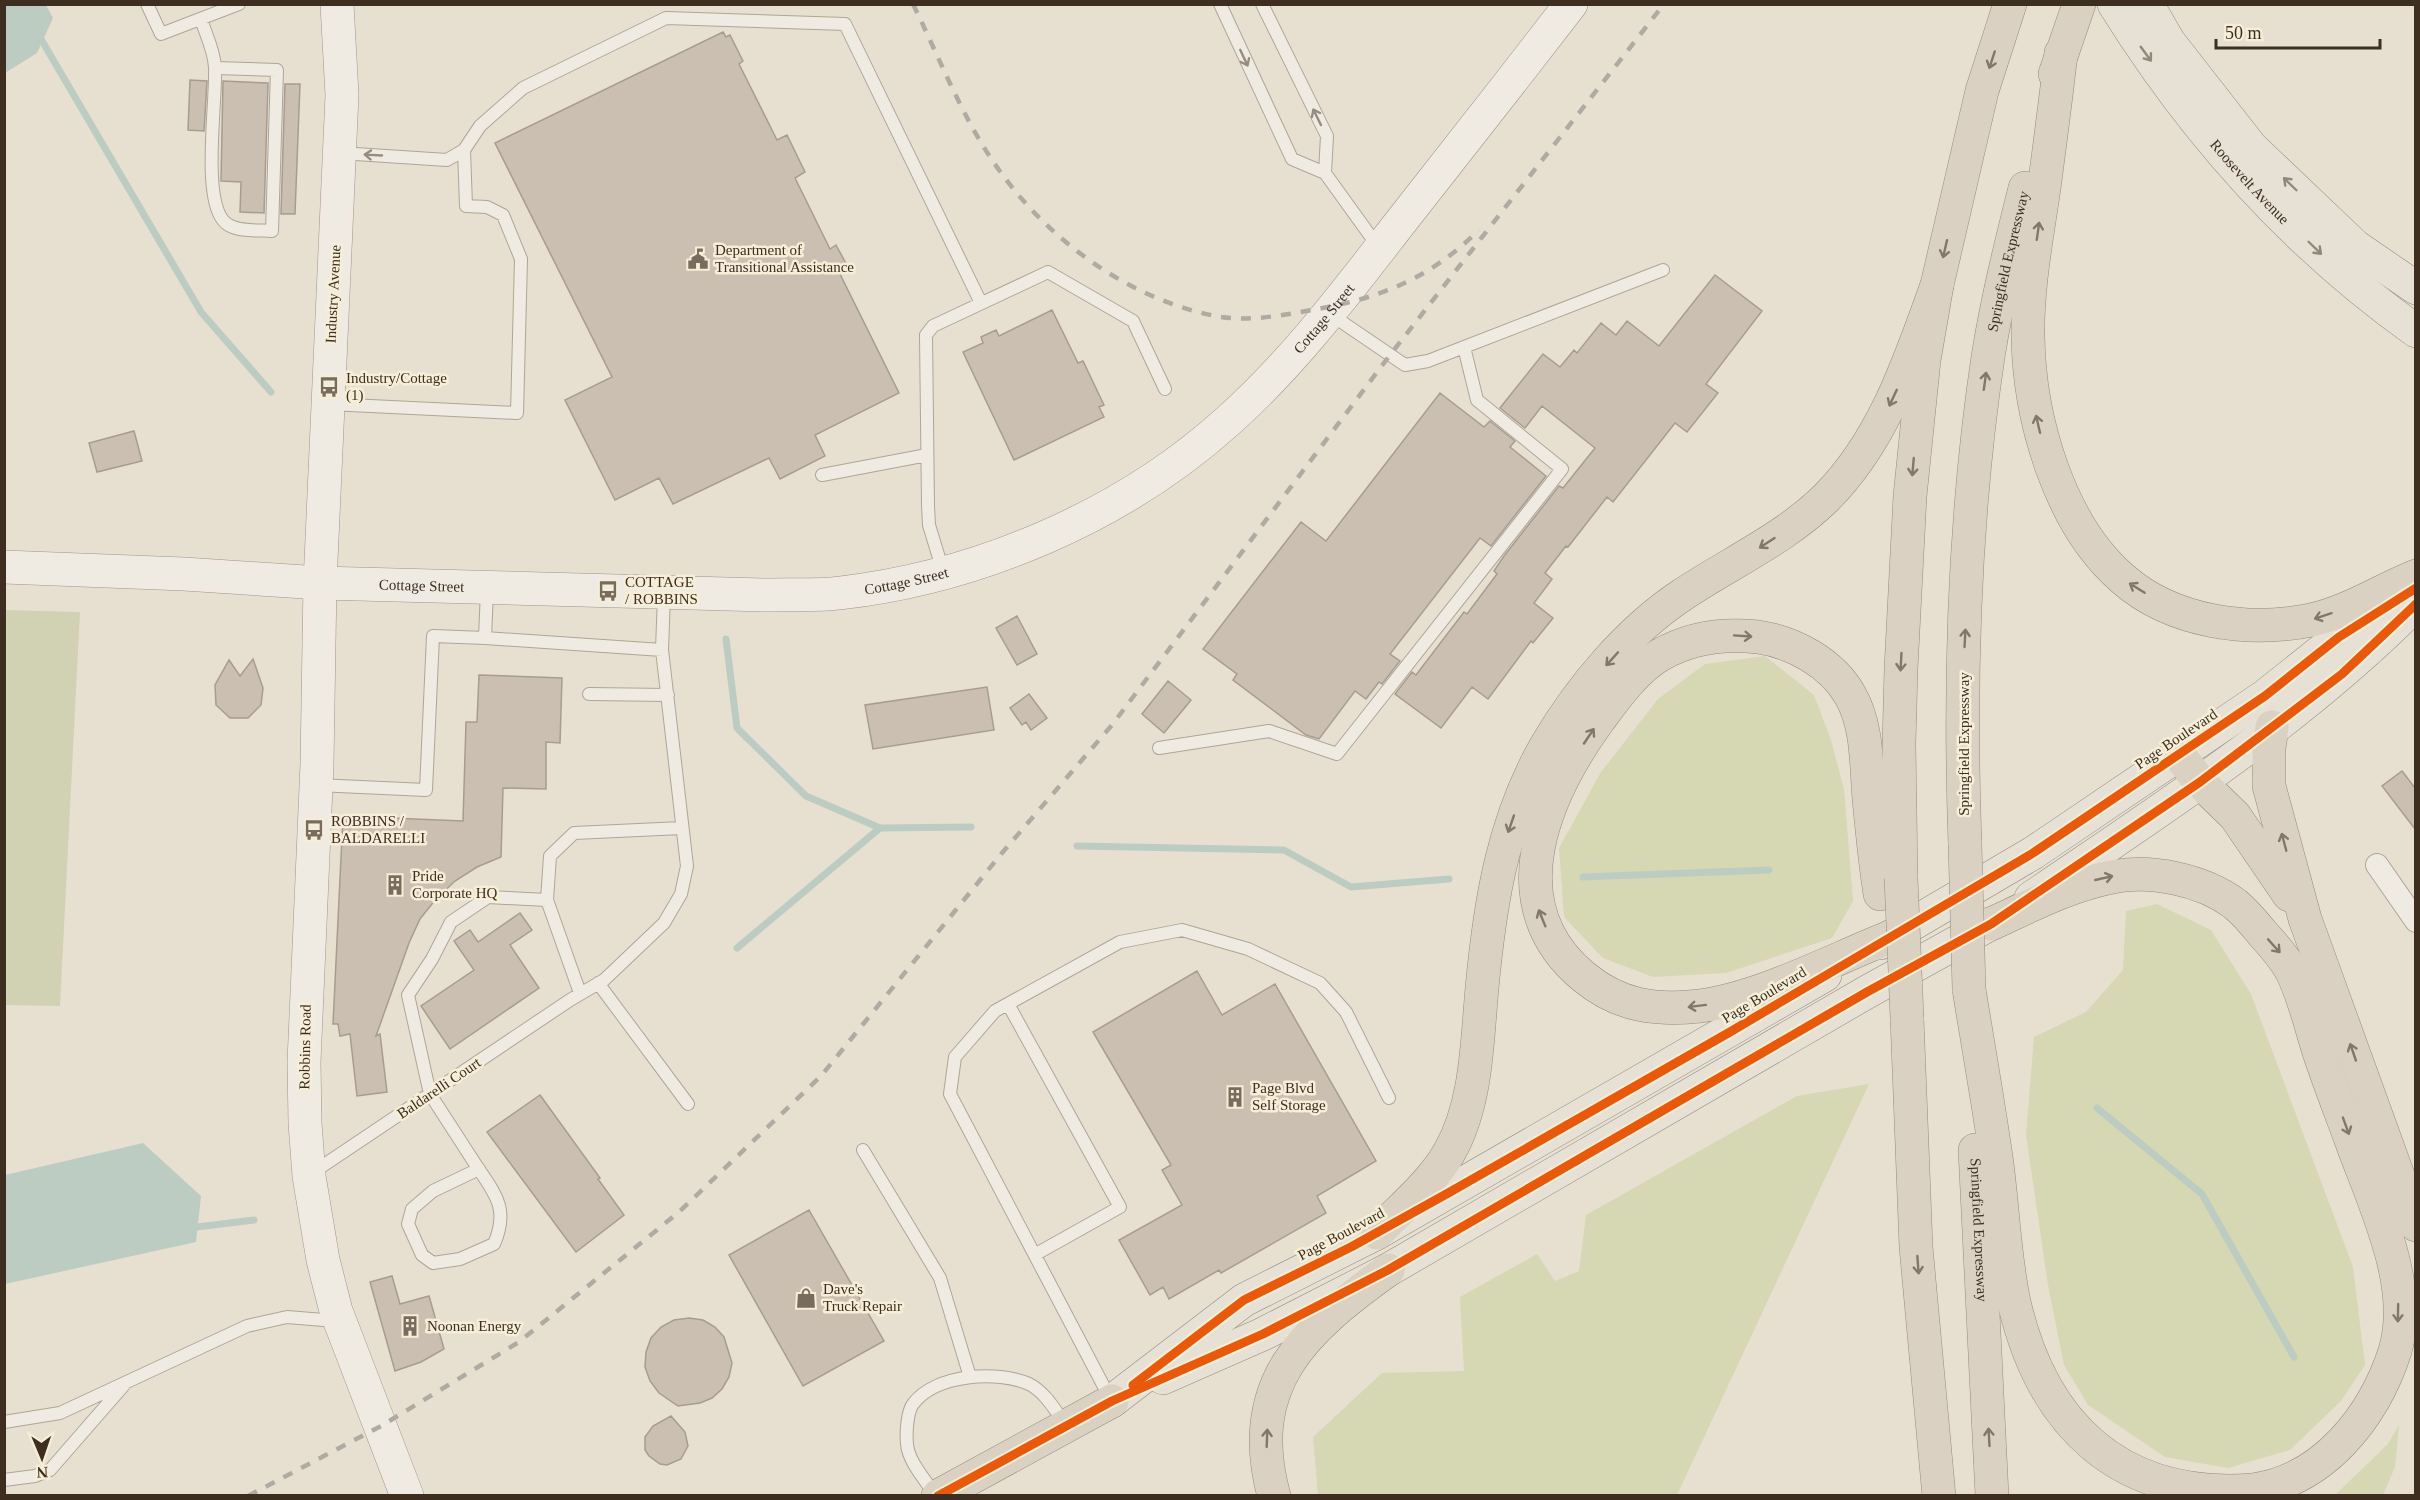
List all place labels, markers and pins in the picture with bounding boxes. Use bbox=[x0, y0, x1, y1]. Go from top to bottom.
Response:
place label: Department of Transitional Assistance bbox=[715, 242, 854, 275]
public building icon: Department of Transitional Assistance bbox=[686, 247, 710, 271]
place label: Industry/Cottage (1) bbox=[346, 370, 447, 404]
bus stop icon: Industry/Cottage (1) bbox=[317, 375, 341, 399]
place label: COTTAGE / ROBBINS bbox=[625, 574, 698, 607]
bus stop icon: COTTAGE / ROBBINS bbox=[596, 579, 620, 603]
place label: ROBBINS / BALDARELLI bbox=[331, 813, 425, 846]
bus stop icon: ROBBINS / BALDARELLI bbox=[302, 818, 326, 842]
place label: Pride Corporate HQ bbox=[412, 868, 498, 901]
building icon: Pride Corporate HQ bbox=[383, 873, 407, 897]
place label: Page Blvd Self Storage bbox=[1252, 1080, 1326, 1113]
building icon: Page Blvd Self Storage bbox=[1223, 1085, 1247, 1109]
place label: Dave's Truck Repair bbox=[823, 1281, 902, 1314]
shop icon: Dave's Truck Repair bbox=[794, 1286, 818, 1310]
building icon: Noonan Energy bbox=[398, 1314, 422, 1338]
place label: Noonan Energy bbox=[427, 1318, 522, 1334]

